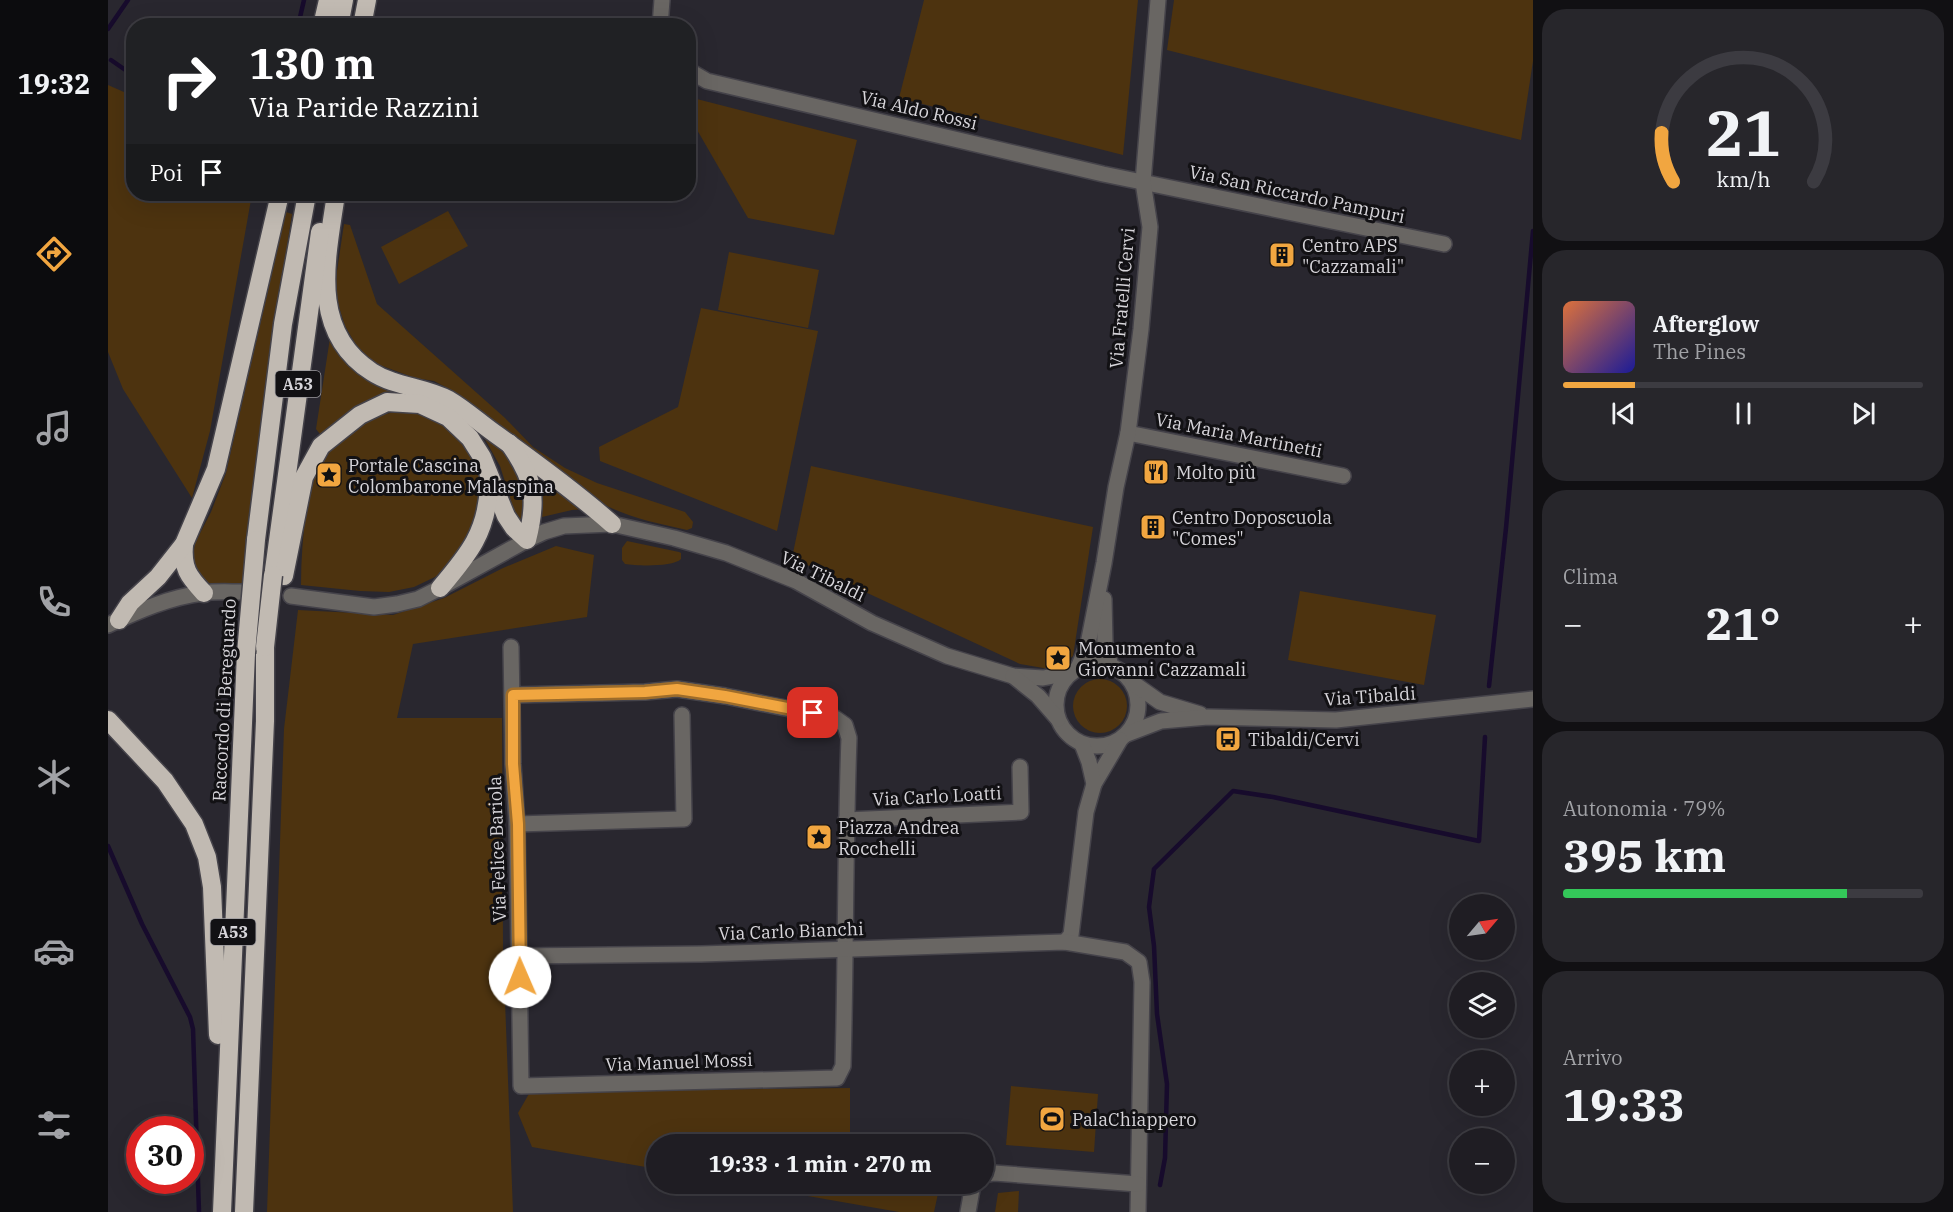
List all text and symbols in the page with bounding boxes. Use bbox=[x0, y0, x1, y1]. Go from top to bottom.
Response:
text: 130 m bbox=[249, 36, 375, 91]
icon: right bbox=[150, 42, 228, 120]
text: 19:32 bbox=[18, 66, 90, 101]
street label: Via Aldo Rossi bbox=[858, 85, 980, 135]
text: Via Paride Razzini bbox=[249, 89, 479, 124]
text: 21 bbox=[1706, 92, 1780, 173]
icon: arrive bbox=[195, 156, 228, 189]
text: Poi bbox=[150, 158, 183, 187]
street label: Via San Riccardo Pampuri bbox=[1187, 160, 1407, 228]
text: km/h bbox=[1716, 165, 1770, 193]
street label: Via Fratelli Cervi bbox=[1104, 226, 1140, 369]
icon: directions bbox=[33, 233, 75, 275]
place label: Centro APS "Cazzamali" bbox=[1302, 234, 1404, 278]
building icon: Centro APS "Cazzamali" bbox=[1267, 240, 1297, 270]
text: Afterglow bbox=[1653, 309, 1760, 338]
text: The Pines bbox=[1653, 338, 1746, 365]
road number: A53 bbox=[276, 371, 321, 397]
icon: previous bbox=[1607, 397, 1640, 430]
icon: pause bbox=[1727, 397, 1760, 430]
icon: next bbox=[1847, 397, 1880, 430]
icon: music bbox=[33, 407, 75, 449]
street label: Via Maria Martinetti bbox=[1154, 408, 1325, 463]
place label: Portale Cascina Colombarone Malaspina bbox=[348, 454, 554, 498]
restaurant icon: Molto più bbox=[1141, 457, 1171, 487]
place icon: Portale Cascina Colombarone Malaspina bbox=[314, 460, 344, 490]
place label: Molto più bbox=[1176, 461, 1256, 484]
place label: Centro Doposcuola "Comes" bbox=[1172, 506, 1332, 550]
building icon: Centro Doposcuola "Comes" bbox=[1138, 512, 1168, 542]
street label: Via Tibaldi bbox=[777, 546, 869, 607]
text: Clima bbox=[1563, 563, 1618, 590]
icon: phone bbox=[33, 581, 75, 623]
text: 21° bbox=[1705, 594, 1781, 652]
street label: Raccordo di Bereguardo bbox=[207, 598, 241, 802]
text: − bbox=[1563, 602, 1583, 645]
text: + bbox=[1903, 602, 1923, 645]
place label: Monumento a Giovanni Cazzamali bbox=[1078, 637, 1247, 681]
place icon: Monumento a Giovanni Cazzamali bbox=[1043, 643, 1073, 673]
street label: Via Tibaldi bbox=[1324, 681, 1417, 711]
pin bbox=[787, 687, 838, 738]
icon: arrive bbox=[796, 696, 829, 729]
bus stop icon: Tibaldi/Cervi bbox=[1213, 724, 1243, 754]
place label: Tibaldi/Cervi bbox=[1248, 728, 1360, 751]
icon: climate bbox=[33, 756, 75, 798]
street label: Via Felice Bariola bbox=[483, 775, 511, 923]
street label: Via Carlo Loatti bbox=[872, 781, 1002, 811]
text: Autonomia · 79% bbox=[1563, 795, 1725, 822]
place label: Piazza Andrea Rocchelli bbox=[838, 816, 960, 860]
place icon: Piazza Andrea Rocchelli bbox=[804, 822, 834, 852]
text: 395 km bbox=[1563, 826, 1726, 884]
north arrow bbox=[1449, 894, 1515, 960]
map controls bbox=[1449, 894, 1515, 1194]
street label: Via Carlo Bianchi bbox=[718, 917, 864, 945]
road number: A53 bbox=[210, 919, 256, 945]
icon: car bbox=[33, 930, 75, 972]
position arrow bbox=[488, 945, 552, 1009]
button: layers bbox=[1449, 972, 1515, 1038]
text: Arrivo bbox=[1563, 1044, 1623, 1071]
street label: Via Manuel Mossi bbox=[605, 1048, 754, 1076]
button: + bbox=[1449, 1050, 1515, 1116]
text: 19:33 bbox=[1563, 1075, 1685, 1133]
icon: filters bbox=[33, 1104, 75, 1146]
sports icon: PalaChiappero bbox=[1037, 1104, 1067, 1134]
place label: PalaChiappero bbox=[1072, 1108, 1196, 1131]
speed limit sign: 30 bbox=[126, 1116, 204, 1194]
button: − bbox=[1449, 1128, 1515, 1194]
text: 19:33 · 1 min · 270 m bbox=[708, 1149, 932, 1178]

